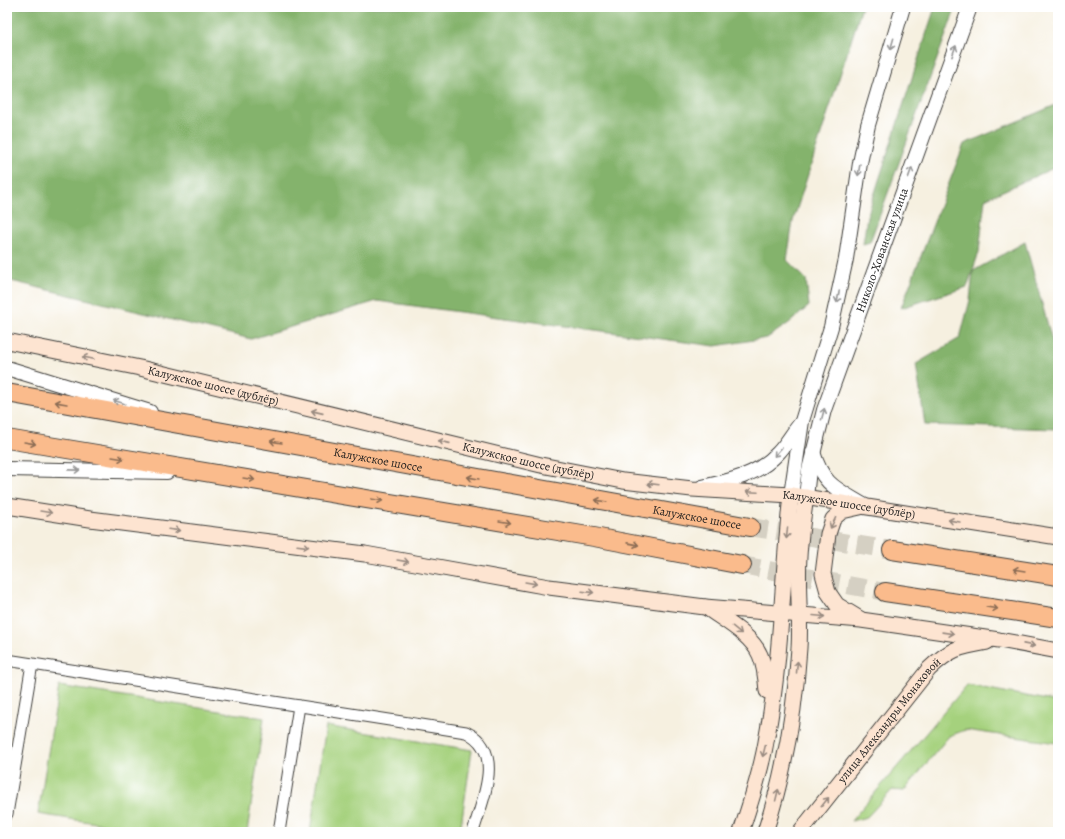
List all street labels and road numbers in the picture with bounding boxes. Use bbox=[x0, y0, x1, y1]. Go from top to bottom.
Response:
street label: Николо-Хованская улица bbox=[852, 185, 912, 315]
street label: Калужское шоссе (дублёр) bbox=[146, 362, 280, 409]
street label: Калужское шоссе (дублёр) bbox=[461, 438, 595, 483]
street label: Калужское шоссе bbox=[332, 444, 424, 476]
street label: Калужское шоссе (дублёр) bbox=[782, 486, 916, 522]
street label: Калужское шоссе bbox=[651, 502, 743, 533]
street label: улица Александры Монаховой bbox=[833, 654, 944, 787]

